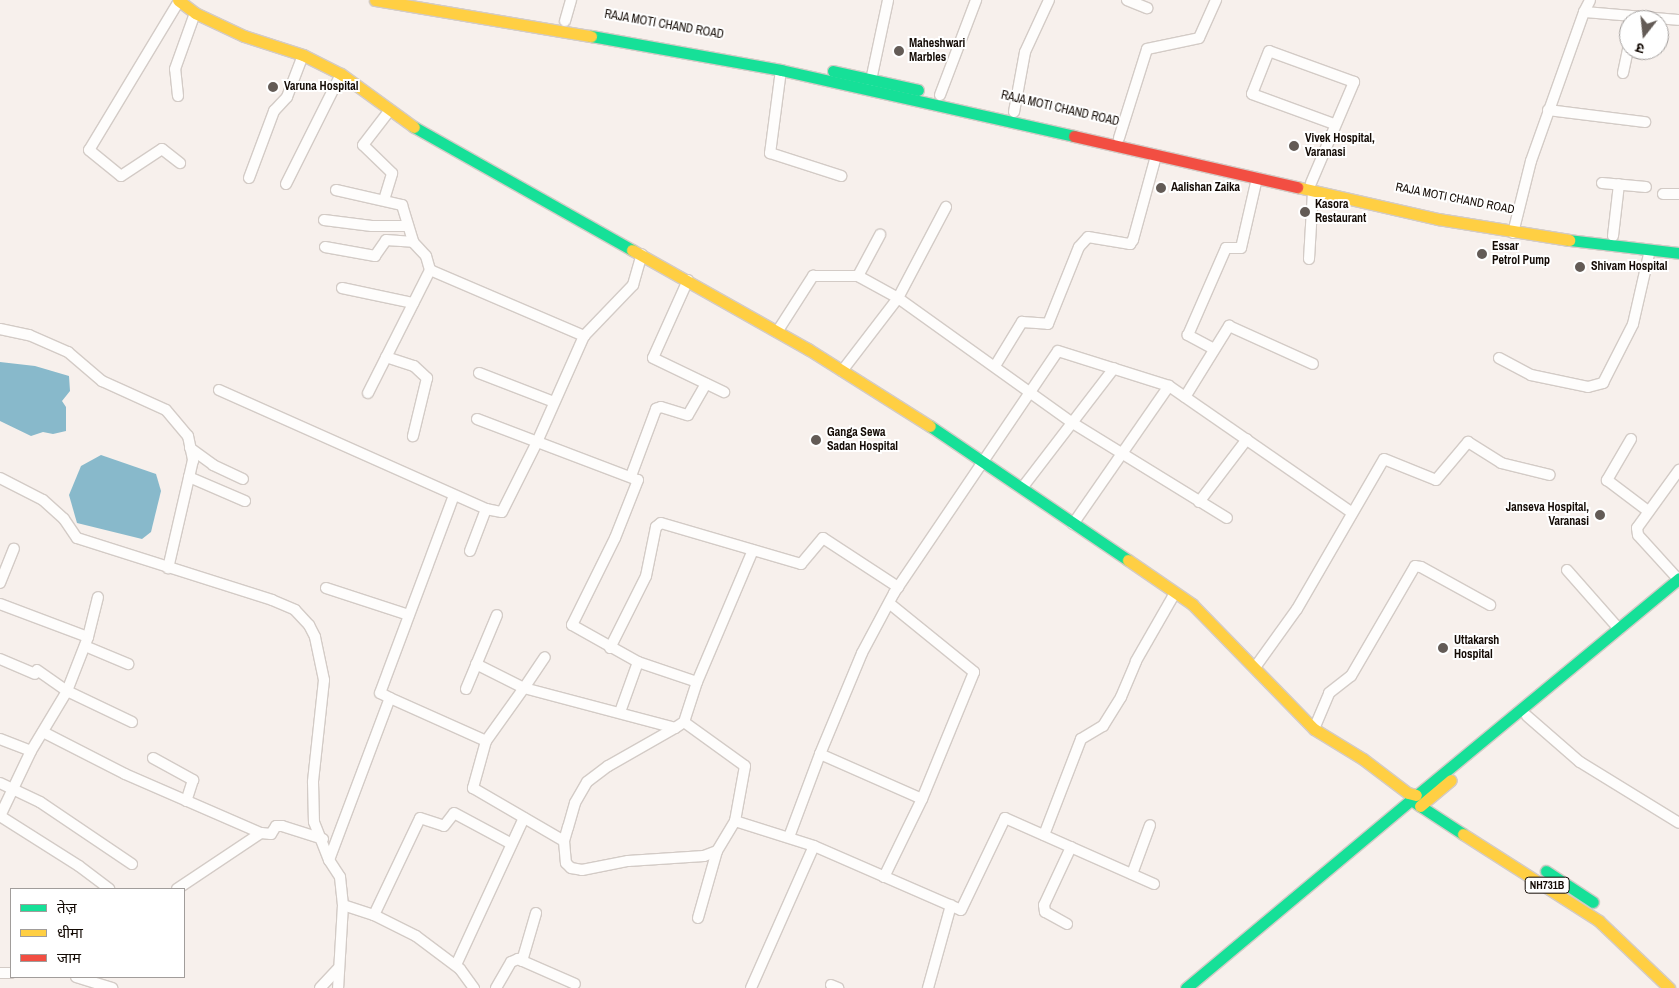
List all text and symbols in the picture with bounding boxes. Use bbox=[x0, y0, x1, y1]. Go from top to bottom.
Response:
street label: RAJA MOTI CHAND ROAD bbox=[603, 7, 725, 43]
north arrow bbox=[1619, 10, 1669, 60]
place label: Maheshwari Marbles bbox=[909, 37, 965, 65]
text: उ bbox=[1634, 39, 1647, 58]
marker: Maheshwari Marbles bbox=[893, 45, 905, 57]
marker: Varuna Hospital bbox=[266, 80, 280, 94]
place label: Varuna Hospital bbox=[284, 80, 358, 94]
street label: RAJA MOTI CHAND ROAD bbox=[999, 88, 1121, 130]
place label: Vivek Hospital, Varanasi bbox=[1305, 132, 1375, 160]
marker: Vivek Hospital, Varanasi bbox=[1287, 139, 1301, 153]
street label: RAJA MOTI CHAND ROAD bbox=[1394, 180, 1516, 218]
place label: Aalishan Zaika bbox=[1171, 181, 1240, 195]
marker: Aalishan Zaika bbox=[1155, 182, 1167, 194]
place label: Kasora Restaurant bbox=[1315, 198, 1366, 226]
marker: Kasora Restaurant bbox=[1299, 206, 1311, 218]
place label: Essar Petrol Pump bbox=[1492, 240, 1550, 268]
marker: Essar Petrol Pump bbox=[1476, 248, 1488, 260]
marker: Shivam Hospital bbox=[1573, 260, 1587, 274]
place label: Shivam Hospital bbox=[1591, 260, 1668, 274]
place label: Ganga Sewa Sadan Hospital bbox=[827, 426, 898, 454]
marker: Ganga Sewa Sadan Hospital bbox=[809, 433, 823, 447]
place label: Janseva Hospital, Varanasi bbox=[1506, 501, 1589, 529]
marker: Janseva Hospital, Varanasi bbox=[1593, 508, 1607, 522]
place label: Uttakarsh Hospital bbox=[1454, 634, 1499, 662]
marker: Uttakarsh Hospital bbox=[1436, 641, 1450, 655]
road number: NH731B bbox=[1524, 876, 1570, 894]
legend bbox=[10, 888, 185, 978]
text: तेज़ bbox=[57, 897, 77, 918]
text: धीमा bbox=[57, 922, 83, 943]
text: जाम bbox=[57, 947, 81, 968]

